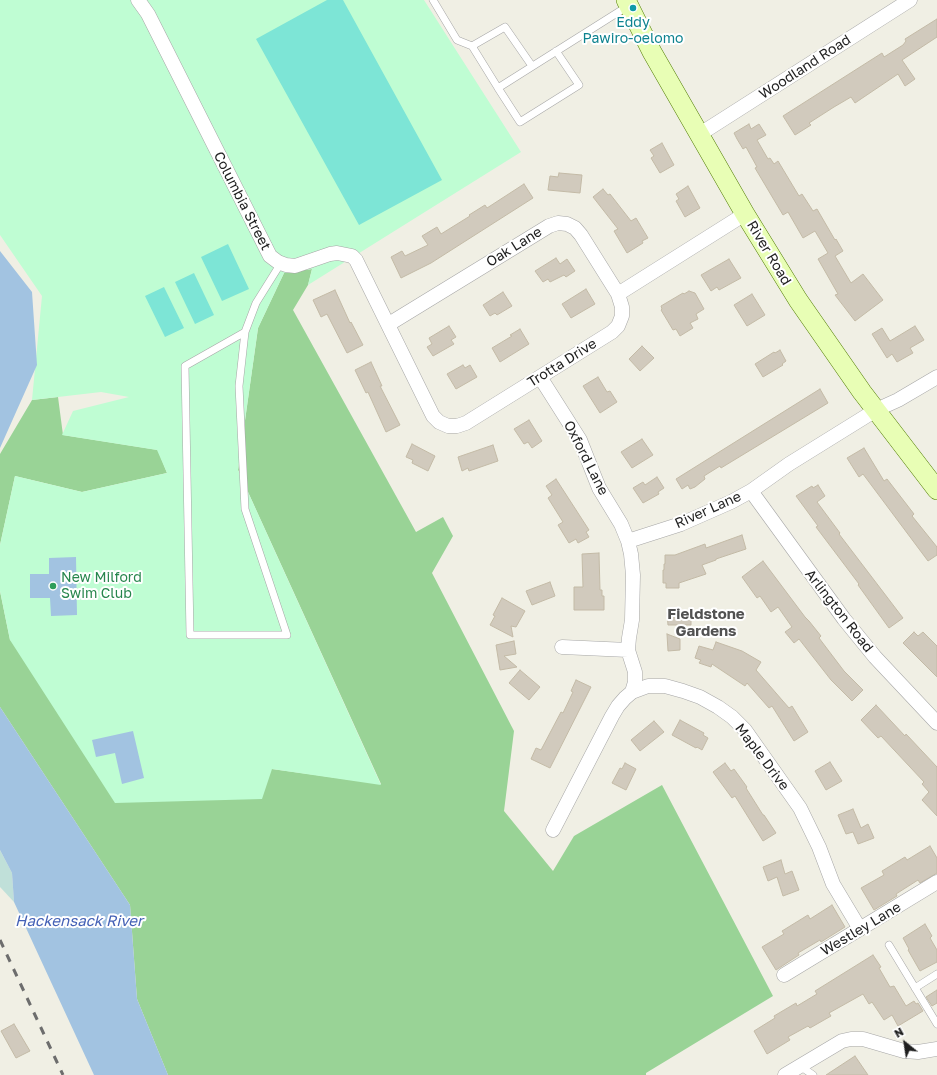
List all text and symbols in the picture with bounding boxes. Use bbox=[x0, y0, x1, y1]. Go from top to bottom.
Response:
marker: Eddy Pawiro-oelomo bbox=[628, 3, 638, 13]
place label: Eddy Pawiro-oelomo bbox=[583, 15, 683, 48]
street label: Woodland Road bbox=[756, 31, 854, 103]
street label: Columbia Street bbox=[210, 149, 274, 253]
street label: River Road bbox=[743, 218, 795, 288]
street label: Oak Lane bbox=[483, 223, 545, 271]
street label: Trotta Drive bbox=[524, 335, 600, 391]
street label: Oxford Lane bbox=[560, 418, 612, 498]
street label: River Lane bbox=[672, 488, 744, 532]
street label: Arlington Road bbox=[801, 566, 877, 656]
place label: New Milford Swim Club bbox=[61, 570, 142, 602]
marker: New Milford Swim Club bbox=[48, 581, 58, 591]
district label: Fieldstone Gardens bbox=[667, 605, 745, 640]
street label: Maple Drive bbox=[731, 720, 793, 794]
street label: Westley Lane bbox=[818, 899, 904, 959]
water label: Hackensack River bbox=[15, 912, 143, 930]
north arrow bbox=[885, 1023, 925, 1063]
text: N bbox=[892, 1024, 906, 1040]

